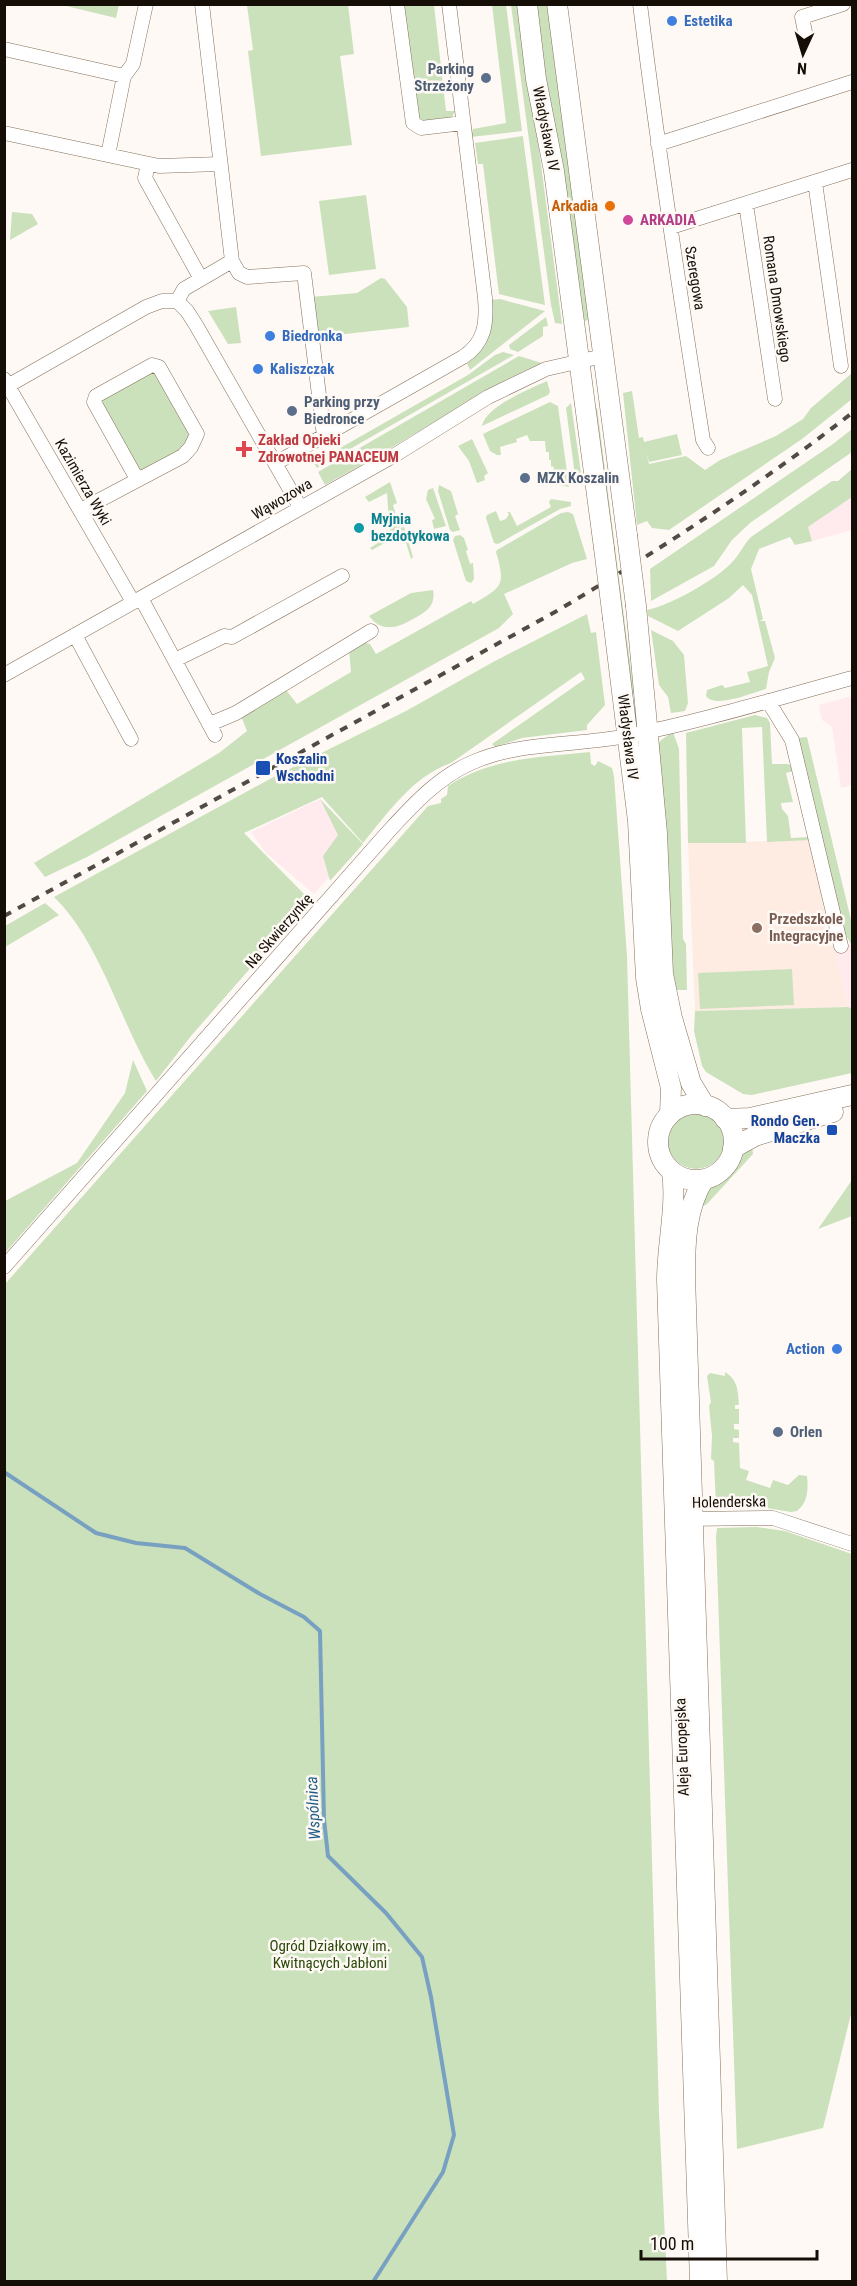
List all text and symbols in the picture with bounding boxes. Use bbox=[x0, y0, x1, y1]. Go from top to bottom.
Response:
place label: Estetika bbox=[684, 12, 733, 30]
marker: Estetika bbox=[665, 14, 679, 28]
north arrow bbox=[773, 24, 833, 84]
text: N bbox=[796, 59, 808, 78]
place label: Parking Strzeżony bbox=[414, 60, 474, 95]
marker: Parking Strzeżony bbox=[479, 71, 493, 85]
street label: Władysława IV bbox=[529, 85, 563, 174]
place label: Arkadia bbox=[552, 197, 598, 215]
marker: Arkadia bbox=[603, 199, 617, 213]
place label: ARKADIA bbox=[640, 211, 696, 229]
marker: ARKADIA bbox=[621, 213, 635, 227]
street label: Romana Dmowskiego bbox=[759, 234, 795, 364]
street label: Szeregowa bbox=[681, 245, 709, 311]
place label: Biedronka bbox=[282, 327, 343, 345]
marker: Biedronka bbox=[263, 329, 277, 343]
place label: Kaliszczak bbox=[270, 360, 335, 378]
marker: Kaliszczak bbox=[251, 362, 265, 376]
place label: Parking przy Biedronce bbox=[304, 393, 380, 428]
marker: Parking przy Biedronce bbox=[285, 404, 299, 418]
place label: Zakład Opieki Zdrowotnej PANACEUM bbox=[258, 431, 399, 466]
street label: Kazimierza Wyki bbox=[51, 436, 115, 528]
marker: Zakład Opieki Zdrowotnej PANACEUM bbox=[235, 440, 253, 458]
place label: MZK Koszalin bbox=[537, 469, 619, 487]
marker: MZK Koszalin bbox=[518, 471, 532, 485]
street label: Wąwozowa bbox=[249, 475, 315, 523]
place label: Myjnia bezdotykowa bbox=[371, 510, 450, 545]
marker: Myjnia bezdotykowa bbox=[352, 521, 366, 535]
street label: Władysława IV bbox=[614, 693, 642, 782]
place label: Koszalin Wschodni bbox=[276, 750, 334, 785]
marker: Koszalin Wschodni bbox=[254, 759, 272, 777]
street label: Na Skwierzynkę bbox=[242, 890, 316, 972]
place label: Przedszkole Integracyjne bbox=[769, 910, 843, 945]
marker: Przedszkole Integracyjne bbox=[750, 921, 764, 935]
place label: Rondo Gen. Maczka bbox=[751, 1112, 820, 1147]
marker: Rondo Gen. Maczka bbox=[825, 1123, 839, 1137]
place label: Action bbox=[786, 1340, 825, 1358]
marker: Action bbox=[830, 1342, 844, 1356]
place label: Orlen bbox=[790, 1423, 822, 1441]
marker: Orlen bbox=[771, 1425, 785, 1439]
street label: Holenderska bbox=[692, 1492, 766, 1512]
street label: Aleja Europejska bbox=[671, 1698, 693, 1796]
water label: Wspólnica bbox=[302, 1776, 324, 1840]
park label: Ogród Działkowy im. Kwitnących Jabłoni bbox=[269, 1937, 391, 1972]
scale bar bbox=[641, 2223, 816, 2261]
text: 100 m bbox=[650, 2233, 694, 2254]

